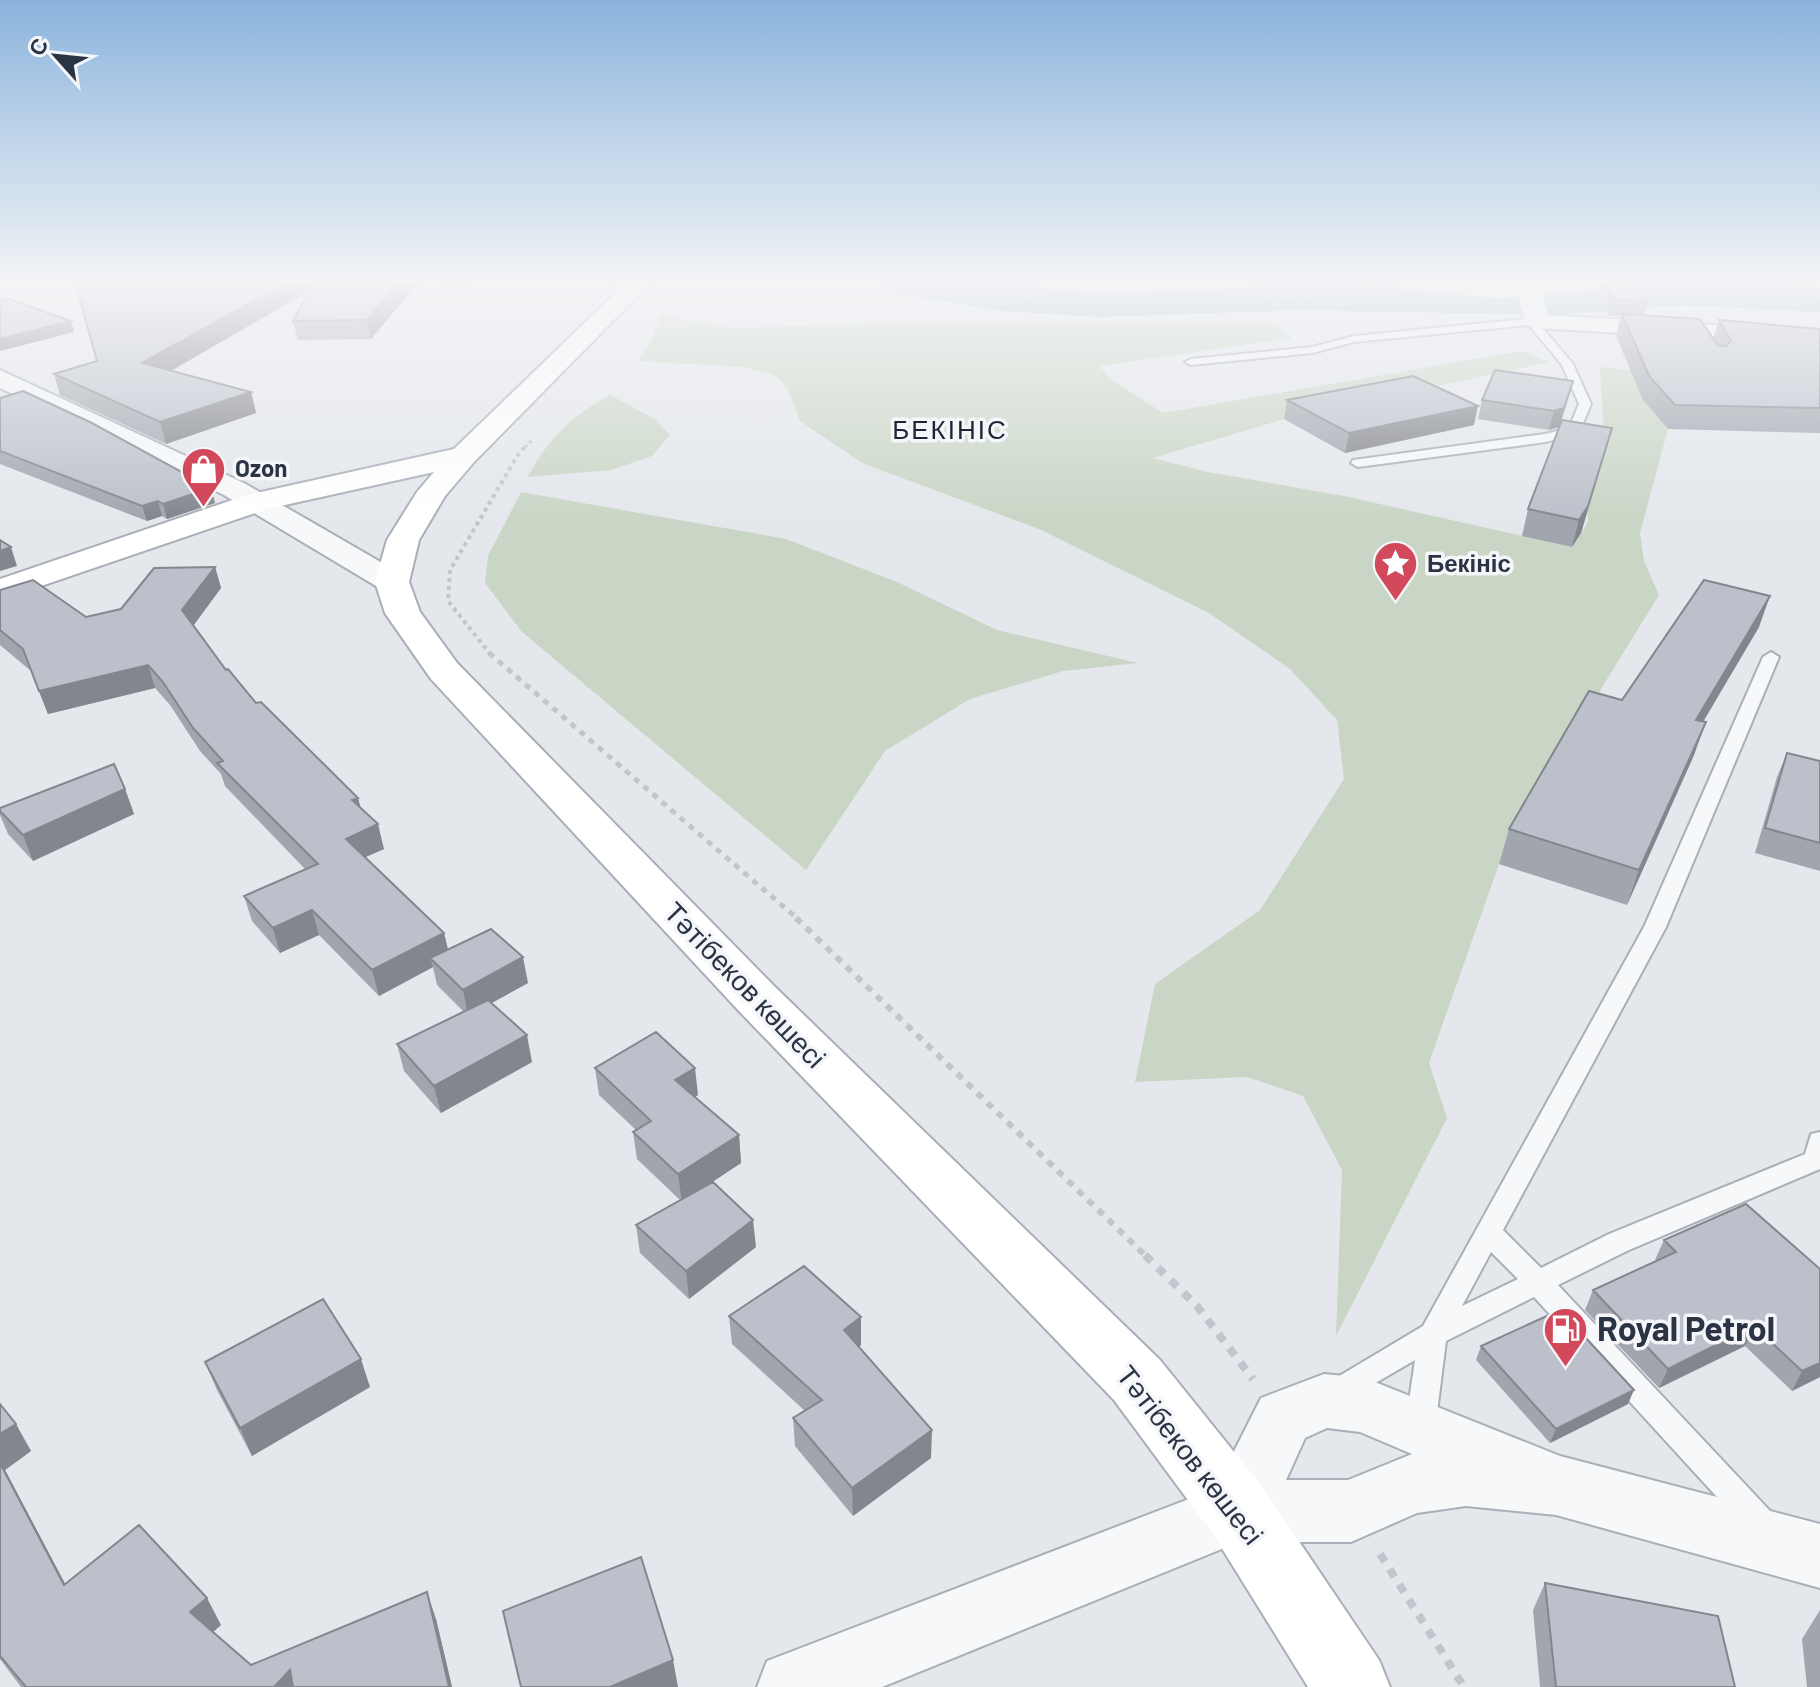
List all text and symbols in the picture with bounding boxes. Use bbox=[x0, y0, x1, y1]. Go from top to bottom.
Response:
north arrow bbox=[16, 16, 96, 96]
text: С bbox=[22, 33, 53, 59]
district label: БЕКІНІС bbox=[892, 413, 1008, 444]
shop icon: Ozon bbox=[180, 445, 228, 508]
place label: Ozon bbox=[235, 453, 287, 482]
place icon: Бекініс bbox=[1372, 540, 1420, 603]
place label: Бекініс bbox=[1427, 548, 1511, 577]
street label: Тәтібеков көшесі bbox=[658, 894, 834, 1074]
fuel station icon: Royal Petrol bbox=[1542, 1305, 1590, 1368]
place label: Royal Petrol bbox=[1597, 1307, 1775, 1348]
street label: Тәтібеков көшесі bbox=[1110, 1358, 1271, 1551]

